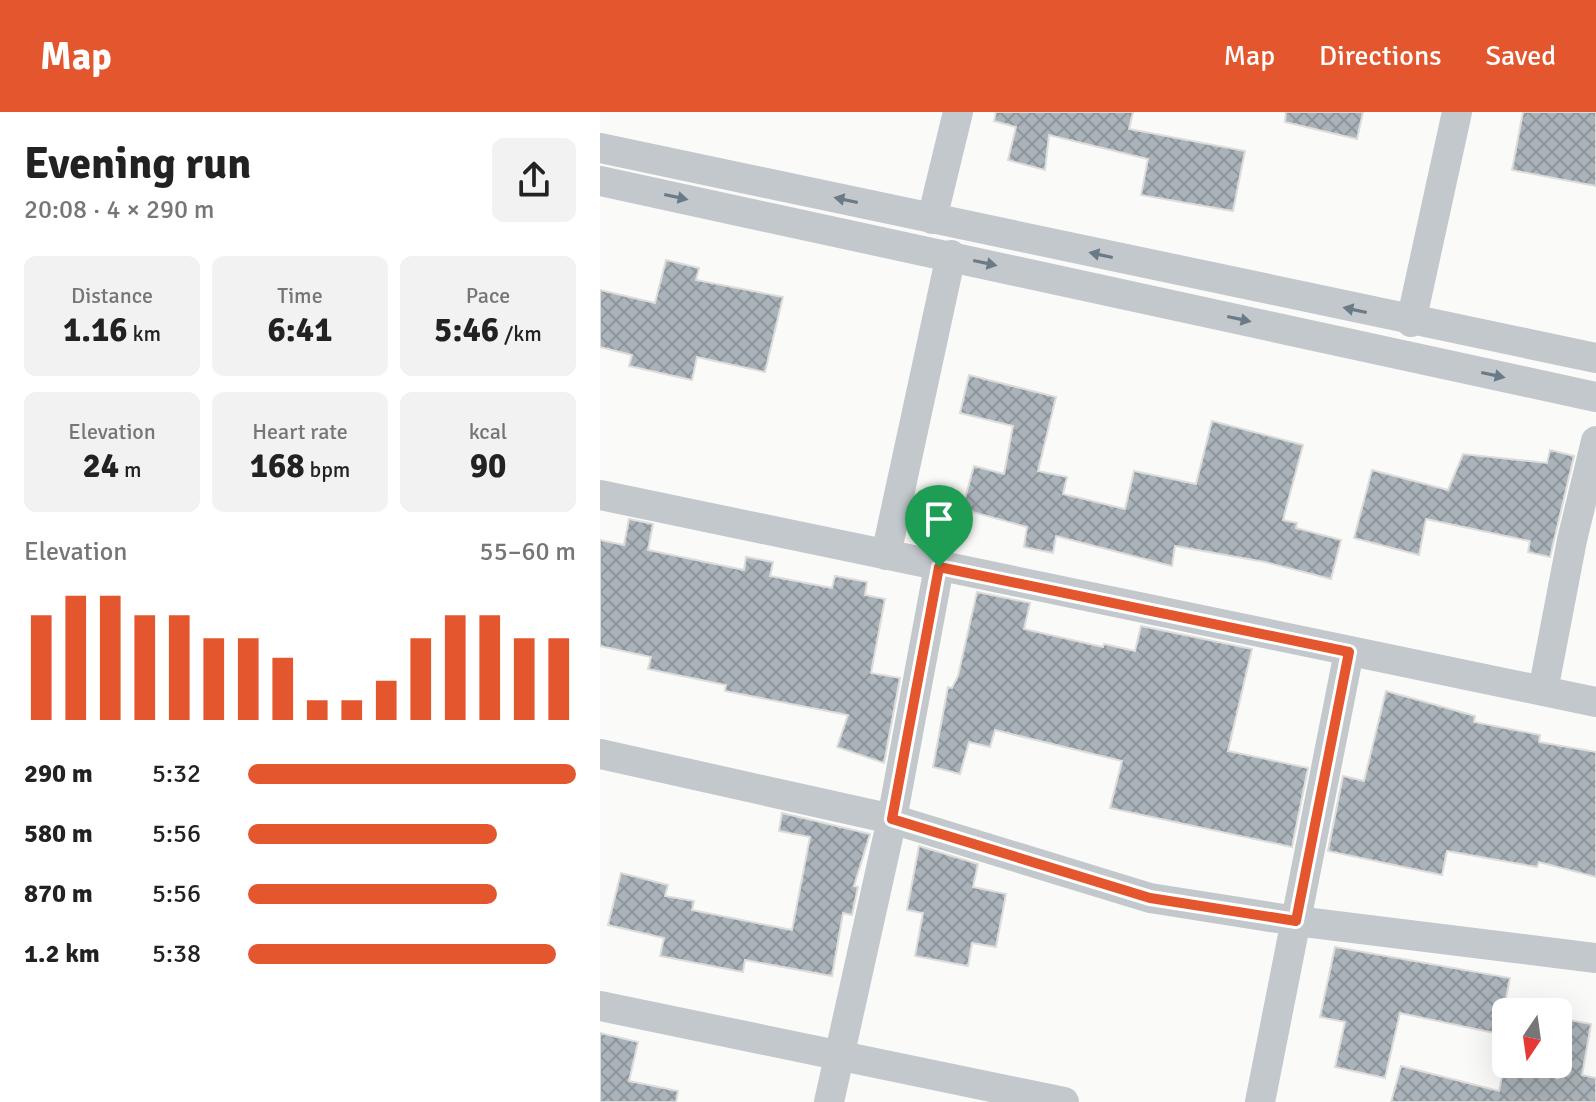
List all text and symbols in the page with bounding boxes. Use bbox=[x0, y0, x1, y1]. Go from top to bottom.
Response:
text: Map bbox=[40, 33, 112, 80]
text: Map bbox=[1223, 39, 1275, 73]
text: Directions bbox=[1319, 39, 1441, 73]
text: Saved bbox=[1485, 39, 1556, 73]
text: Evening run bbox=[24, 137, 251, 191]
button: share bbox=[492, 138, 576, 222]
one-way arrow bbox=[664, 191, 689, 204]
one-way arrow bbox=[834, 193, 859, 206]
text: 20:08 · 4 × 290 m bbox=[24, 194, 215, 226]
one-way arrow bbox=[1088, 248, 1113, 261]
one-way arrow bbox=[973, 257, 998, 270]
text: Distance bbox=[71, 282, 153, 309]
text: Time bbox=[277, 282, 323, 309]
text: Pace bbox=[466, 282, 510, 309]
one-way arrow bbox=[1342, 303, 1367, 316]
text: 1.16 bbox=[63, 309, 128, 351]
text: 6:41 bbox=[267, 309, 333, 351]
text: 5:46 bbox=[434, 309, 499, 351]
one-way arrow bbox=[1227, 313, 1252, 326]
text: km bbox=[128, 320, 161, 347]
text: /km bbox=[499, 320, 542, 347]
one-way arrow bbox=[1481, 369, 1506, 382]
text: Elevation bbox=[68, 418, 156, 445]
text: Heart rate bbox=[252, 418, 348, 445]
text: kcal bbox=[469, 418, 507, 445]
text: 24 bbox=[82, 445, 119, 487]
text: 168 bbox=[250, 445, 305, 487]
text: 90 bbox=[470, 445, 506, 487]
text: m bbox=[119, 456, 142, 483]
text: bpm bbox=[305, 456, 350, 483]
pin bbox=[905, 485, 973, 567]
icon: arrive bbox=[917, 497, 961, 541]
text: Elevation bbox=[24, 536, 128, 568]
text: 55–60 m bbox=[480, 536, 576, 568]
text: 290 m bbox=[24, 758, 93, 790]
text: 5:32 bbox=[152, 758, 201, 790]
text: 580 m bbox=[24, 818, 93, 850]
text: 5:56 bbox=[152, 818, 201, 850]
text: 870 m bbox=[24, 878, 93, 910]
text: 5:56 bbox=[152, 878, 201, 910]
text: 1.2 km bbox=[24, 938, 100, 970]
text: 5:38 bbox=[152, 938, 201, 970]
north arrow bbox=[1492, 998, 1572, 1078]
map controls bbox=[1492, 998, 1572, 1078]

